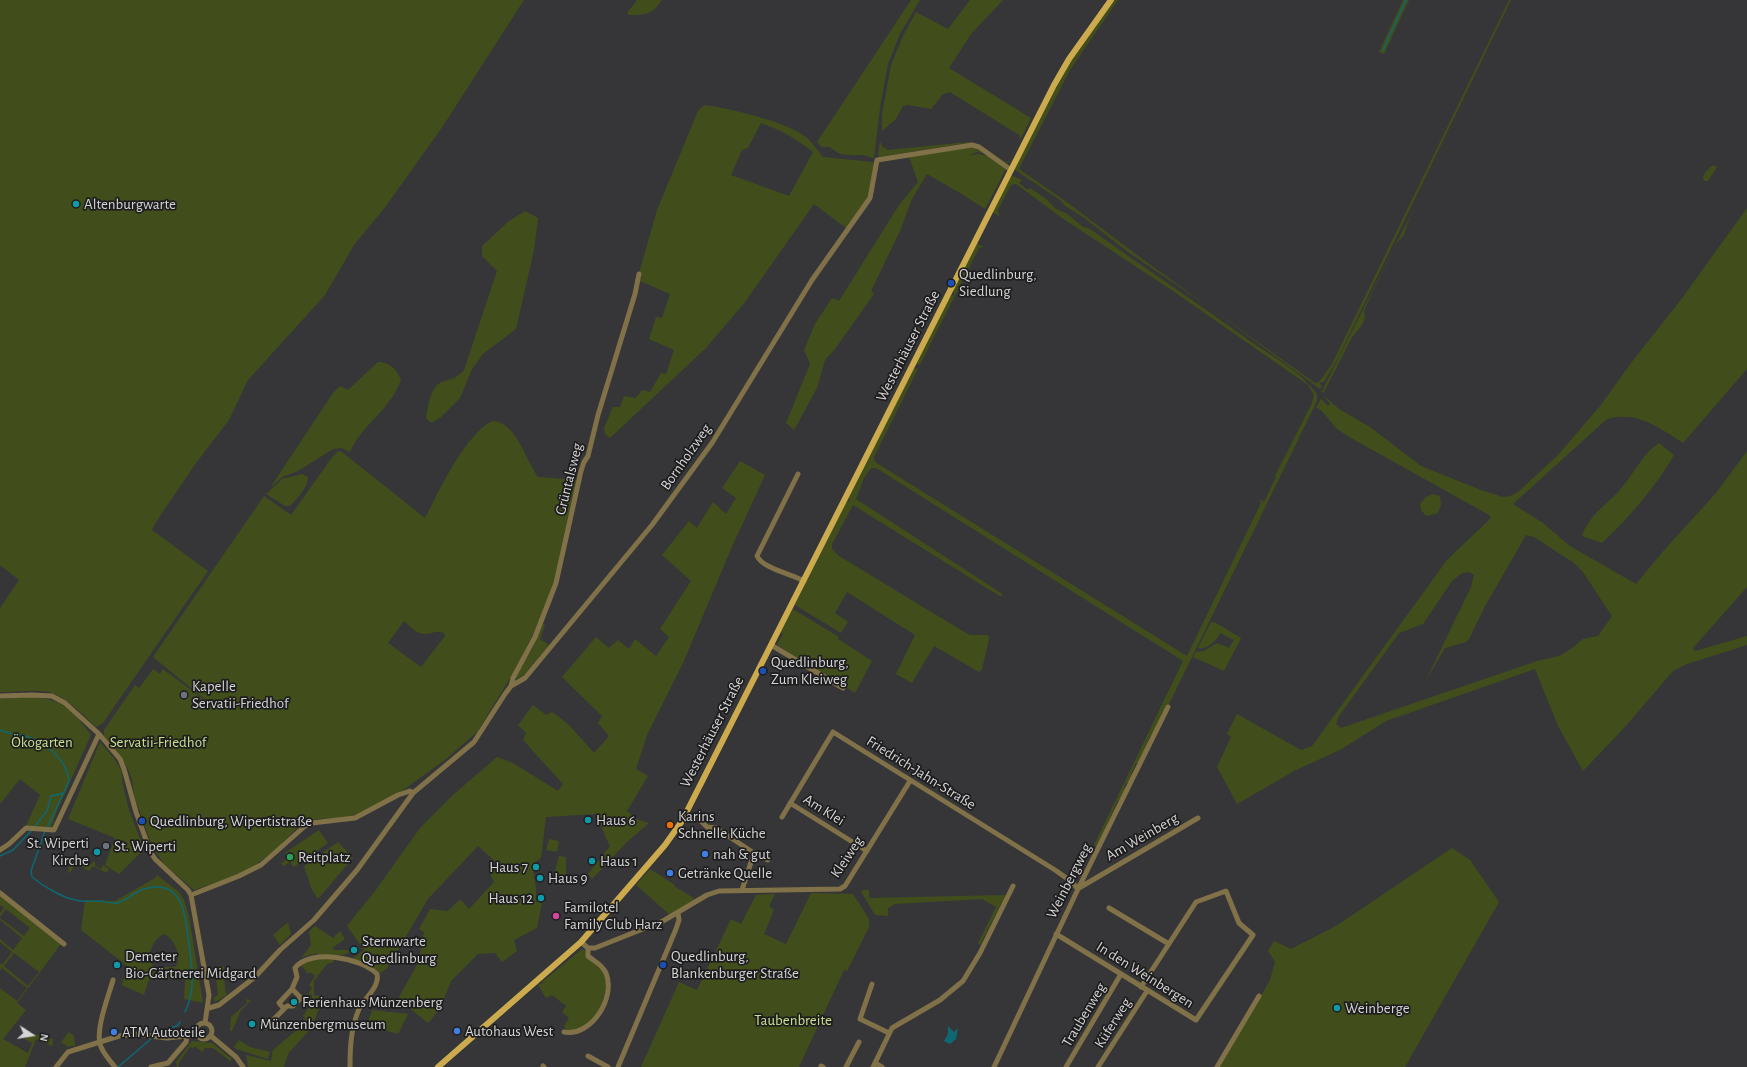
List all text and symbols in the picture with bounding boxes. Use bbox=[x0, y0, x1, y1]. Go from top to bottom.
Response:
place label: Altenburgwarte bbox=[84, 195, 176, 213]
marker: Altenburgwarte bbox=[71, 199, 81, 209]
place label: Quedlinburg, Siedlung bbox=[959, 265, 1037, 300]
marker: Quedlinburg, Siedlung bbox=[946, 278, 956, 288]
street label: Westerhäuser Straße bbox=[872, 287, 944, 405]
street label: Bornholzweg bbox=[657, 420, 715, 494]
street label: Grüntalsweg bbox=[551, 441, 587, 517]
place label: Quedlinburg, Zum Kleiweg bbox=[771, 653, 849, 688]
marker: Quedlinburg, Zum Kleiweg bbox=[758, 666, 768, 676]
street label: Westerhäuser Straße bbox=[676, 673, 748, 791]
place label: Kapelle Servatii-Friedhof bbox=[192, 677, 288, 712]
marker: Kapelle Servatii-Friedhof bbox=[179, 690, 189, 700]
street label: Friedrich-Jahn-Straße bbox=[863, 732, 979, 814]
park label: Ökogarten bbox=[11, 733, 73, 751]
park label: Servatii-Friedhof bbox=[110, 733, 206, 751]
street label: Am Klei bbox=[800, 790, 848, 830]
place label: Karins Schnelle Küche bbox=[678, 807, 766, 842]
street label: Am Weinberg bbox=[1103, 809, 1181, 865]
place label: Haus 6 bbox=[596, 811, 636, 829]
place label: Quedlinburg, Wipertistraße bbox=[150, 812, 312, 830]
marker: Haus 6 bbox=[583, 815, 593, 825]
marker: Quedlinburg, Wipertistraße bbox=[137, 816, 147, 826]
marker: Karins Schnelle Küche bbox=[665, 820, 675, 830]
street label: Kleiweg bbox=[827, 833, 867, 881]
place label: St. Wiperti Kirche bbox=[27, 834, 89, 869]
place label: St. Wiperti bbox=[114, 837, 176, 855]
street label: Weinbergweg bbox=[1042, 840, 1096, 922]
marker: St. Wiperti bbox=[101, 841, 111, 851]
place label: nah & gut bbox=[713, 845, 771, 863]
marker: St. Wiperti Kirche bbox=[92, 847, 102, 857]
place label: Reitplatz bbox=[298, 848, 350, 866]
marker: nah & gut bbox=[700, 849, 710, 859]
marker: Reitplatz bbox=[285, 852, 295, 862]
place label: Haus 1 bbox=[600, 852, 638, 870]
marker: Haus 1 bbox=[587, 856, 597, 866]
place label: Haus 7 bbox=[489, 858, 528, 876]
marker: Haus 7 bbox=[531, 862, 541, 872]
place label: Getränke Quelle bbox=[678, 864, 772, 882]
marker: Getränke Quelle bbox=[665, 868, 675, 878]
place label: Haus 9 bbox=[548, 869, 588, 887]
marker: Haus 9 bbox=[535, 873, 545, 883]
place label: Haus 12 bbox=[488, 889, 533, 907]
marker: Haus 12 bbox=[536, 893, 546, 903]
place label: Familotel Family Club Harz bbox=[564, 898, 662, 933]
marker: Familotel Family Club Harz bbox=[551, 911, 561, 921]
place label: Sternwarte Quedlinburg bbox=[362, 932, 436, 967]
street label: In den Weinbergen bbox=[1093, 938, 1197, 1012]
marker: Sternwarte Quedlinburg bbox=[349, 945, 359, 955]
place label: Demeter Bio-Gärtnerei Midgard bbox=[125, 947, 256, 982]
place label: Quedlinburg, Blankenburger Straße bbox=[671, 947, 799, 982]
marker: Demeter Bio-Gärtnerei Midgard bbox=[112, 960, 122, 970]
marker: Quedlinburg, Blankenburger Straße bbox=[658, 960, 668, 970]
street label: Traubenweg bbox=[1058, 980, 1110, 1050]
place label: Ferienhaus Münzenberg bbox=[302, 993, 443, 1011]
street label: Küferweg bbox=[1091, 995, 1135, 1051]
marker: Ferienhaus Münzenberg bbox=[289, 997, 299, 1007]
place label: Weinberge bbox=[1345, 999, 1410, 1017]
marker: Weinberge bbox=[1332, 1003, 1342, 1013]
park label: Taubenbreite bbox=[754, 1011, 832, 1029]
north arrow bbox=[12, 1015, 52, 1055]
place label: Münzenbergmuseum bbox=[260, 1015, 386, 1033]
marker: Münzenbergmuseum bbox=[247, 1019, 257, 1029]
place label: Autohaus West bbox=[465, 1022, 553, 1040]
place label: ATM Autoteile bbox=[122, 1023, 205, 1041]
marker: Autohaus West bbox=[452, 1026, 462, 1036]
marker: ATM Autoteile bbox=[109, 1027, 119, 1037]
text: N bbox=[38, 1033, 50, 1042]

